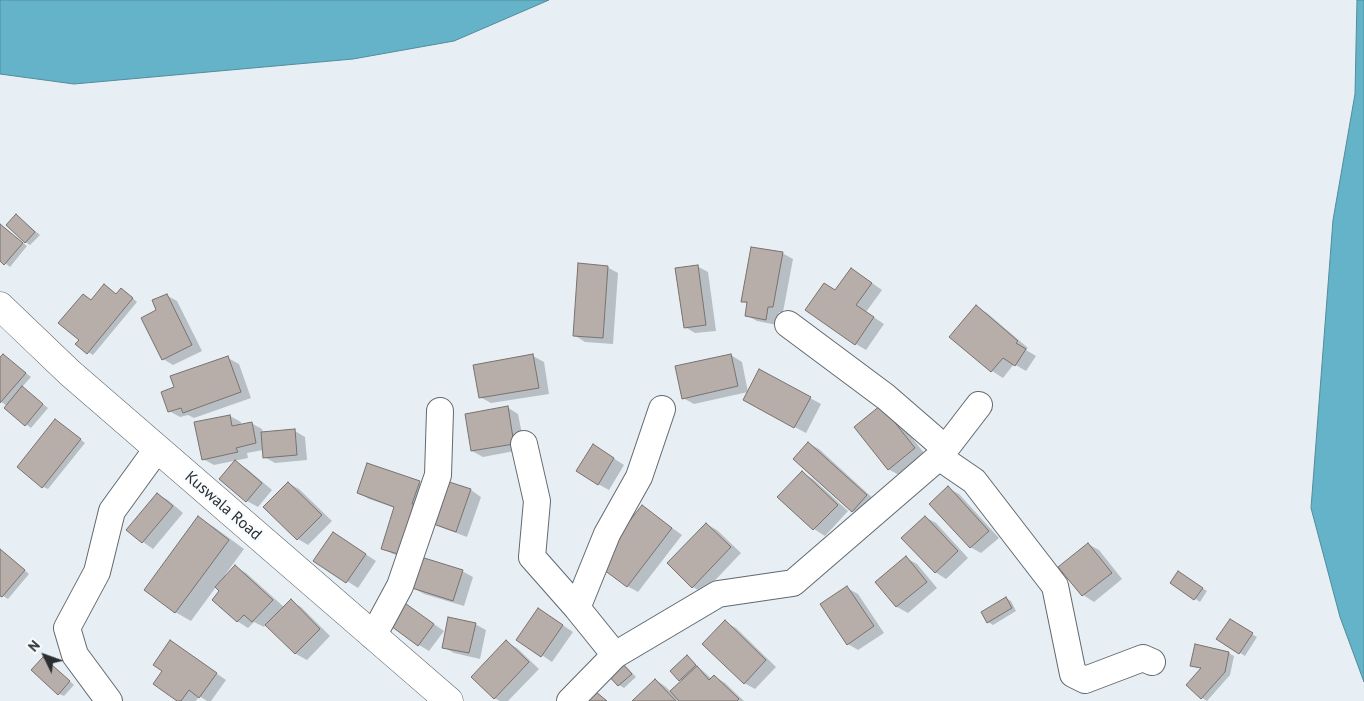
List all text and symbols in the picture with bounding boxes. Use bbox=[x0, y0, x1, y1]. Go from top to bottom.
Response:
street label: Kuswala Road bbox=[181, 468, 265, 544]
north arrow bbox=[20, 631, 70, 681]
text: N bbox=[24, 637, 44, 655]

